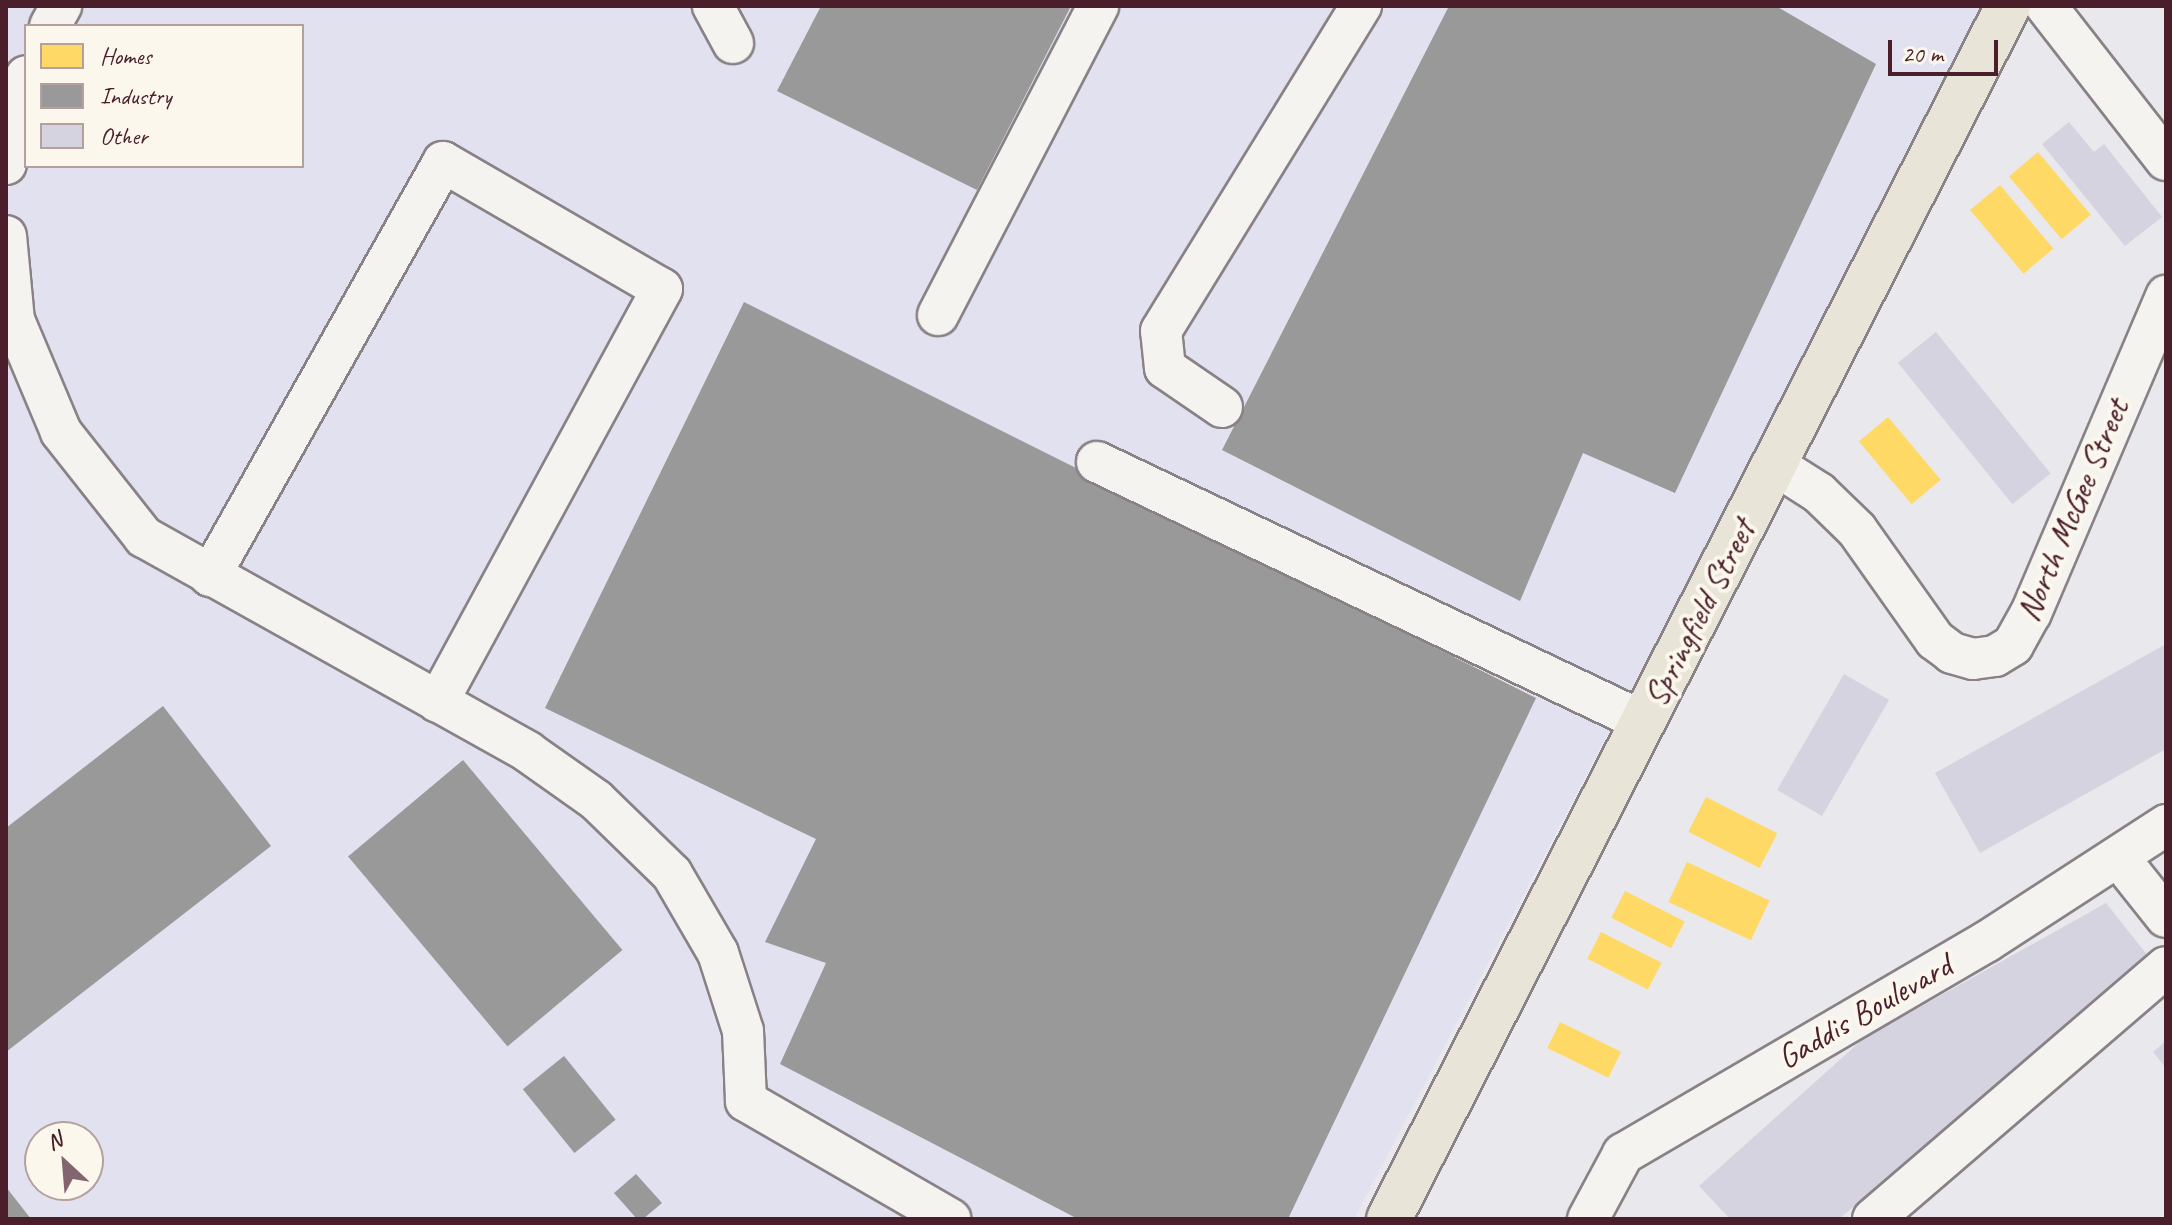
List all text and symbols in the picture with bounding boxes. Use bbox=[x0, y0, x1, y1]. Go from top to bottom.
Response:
legend bbox=[24, 24, 304, 168]
scale bar bbox=[1892, 24, 2002, 74]
text: 20 m bbox=[1902, 39, 1943, 69]
text: Homes bbox=[100, 41, 151, 71]
text: Industry bbox=[100, 81, 171, 111]
text: Other bbox=[100, 121, 148, 151]
street label: North McGee Street bbox=[2007, 393, 2137, 627]
street label: Springfield Street bbox=[1635, 513, 1763, 713]
street label: Gaddis Boulevard bbox=[1769, 945, 1959, 1077]
north arrow bbox=[24, 1121, 104, 1201]
text: N bbox=[42, 1126, 67, 1157]

